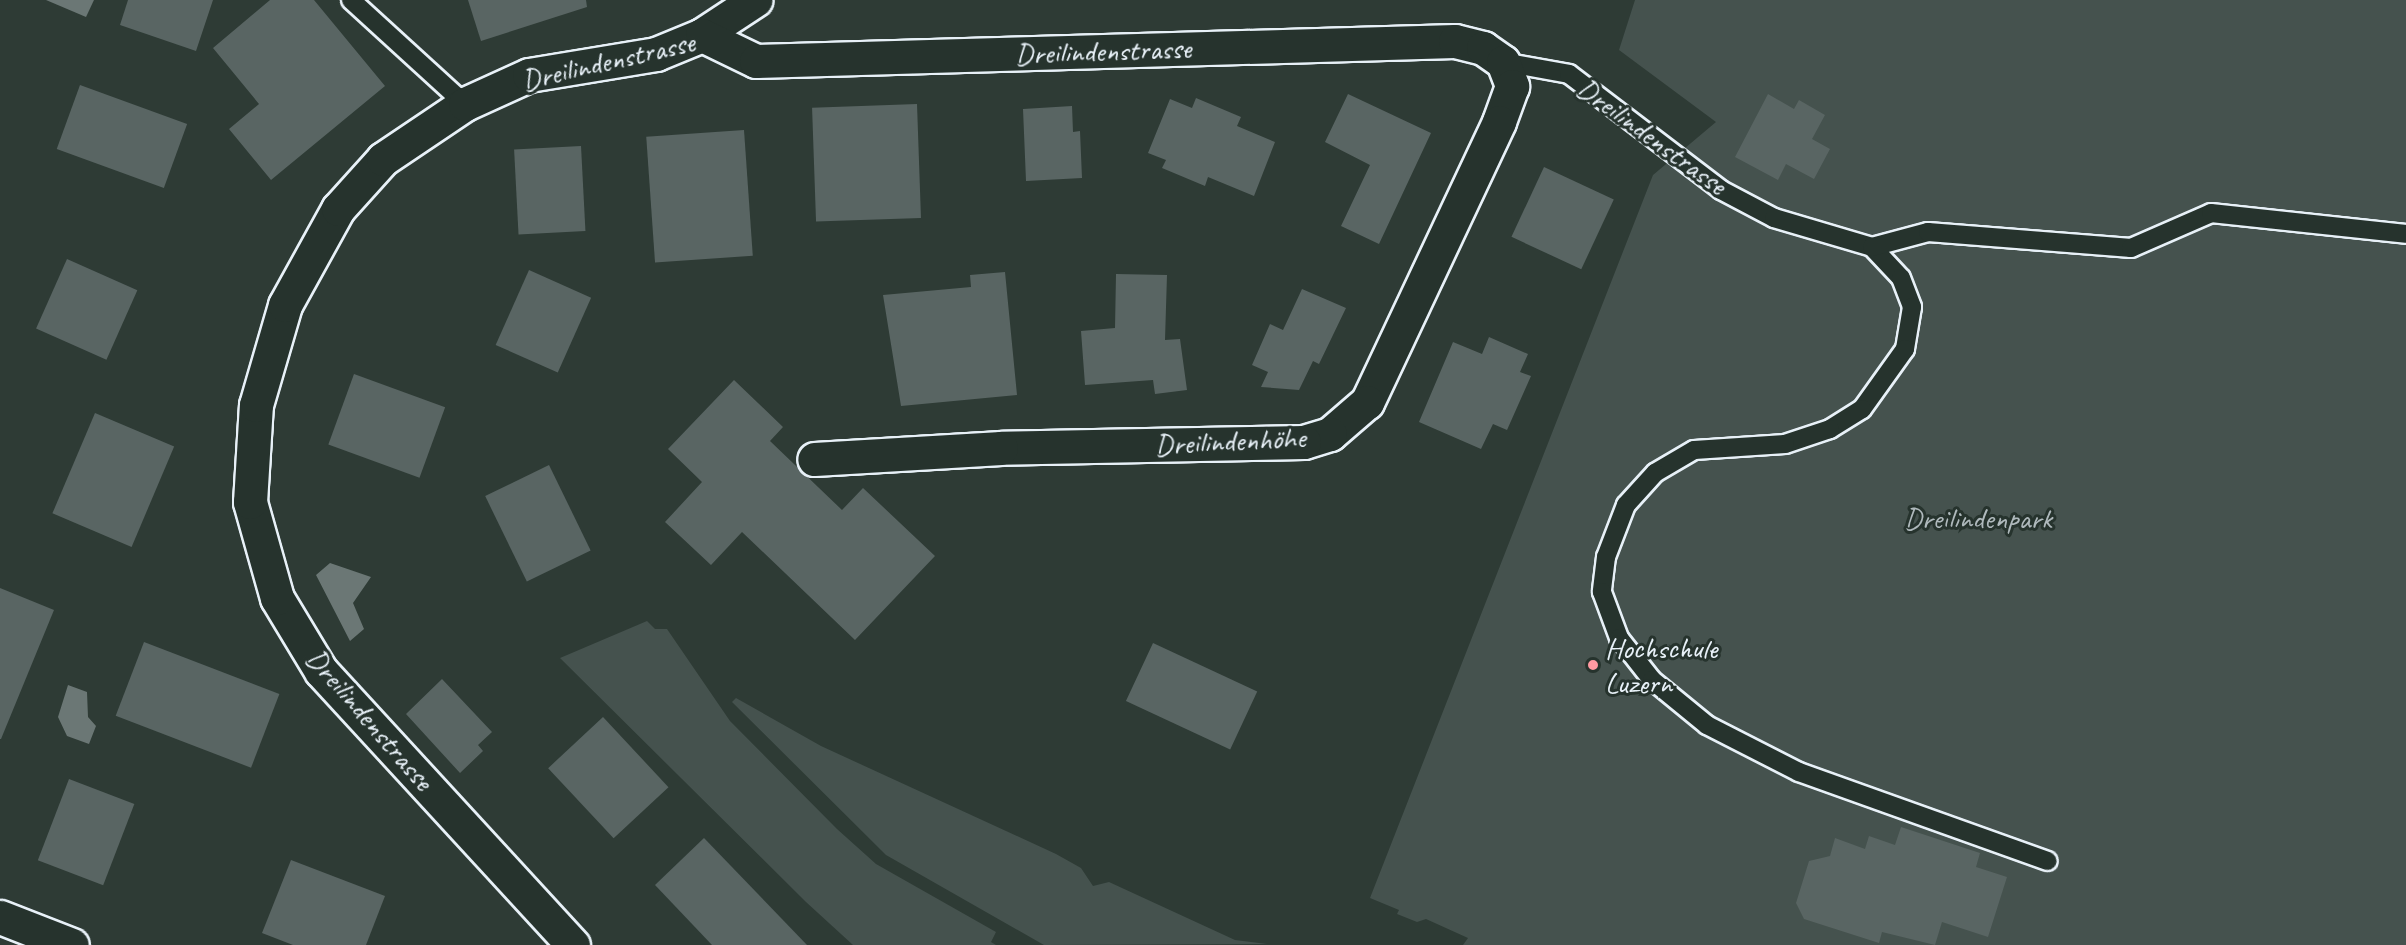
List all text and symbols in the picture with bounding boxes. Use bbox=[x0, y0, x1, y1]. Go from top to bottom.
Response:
street label: Dreilindenstrasse bbox=[518, 24, 698, 98]
street label: Dreilindenstrasse bbox=[1014, 30, 1192, 72]
street label: Dreilindenstrasse bbox=[1570, 70, 1734, 202]
street label: Dreilindenhöhe bbox=[1154, 419, 1306, 463]
park label: Dreilindenpark bbox=[1904, 500, 2052, 536]
place label: Hochschule Luzern bbox=[1605, 630, 1717, 700]
street label: Dreilindenstrasse bbox=[299, 641, 441, 797]
marker: Hochschule Luzern bbox=[1586, 658, 1600, 672]

